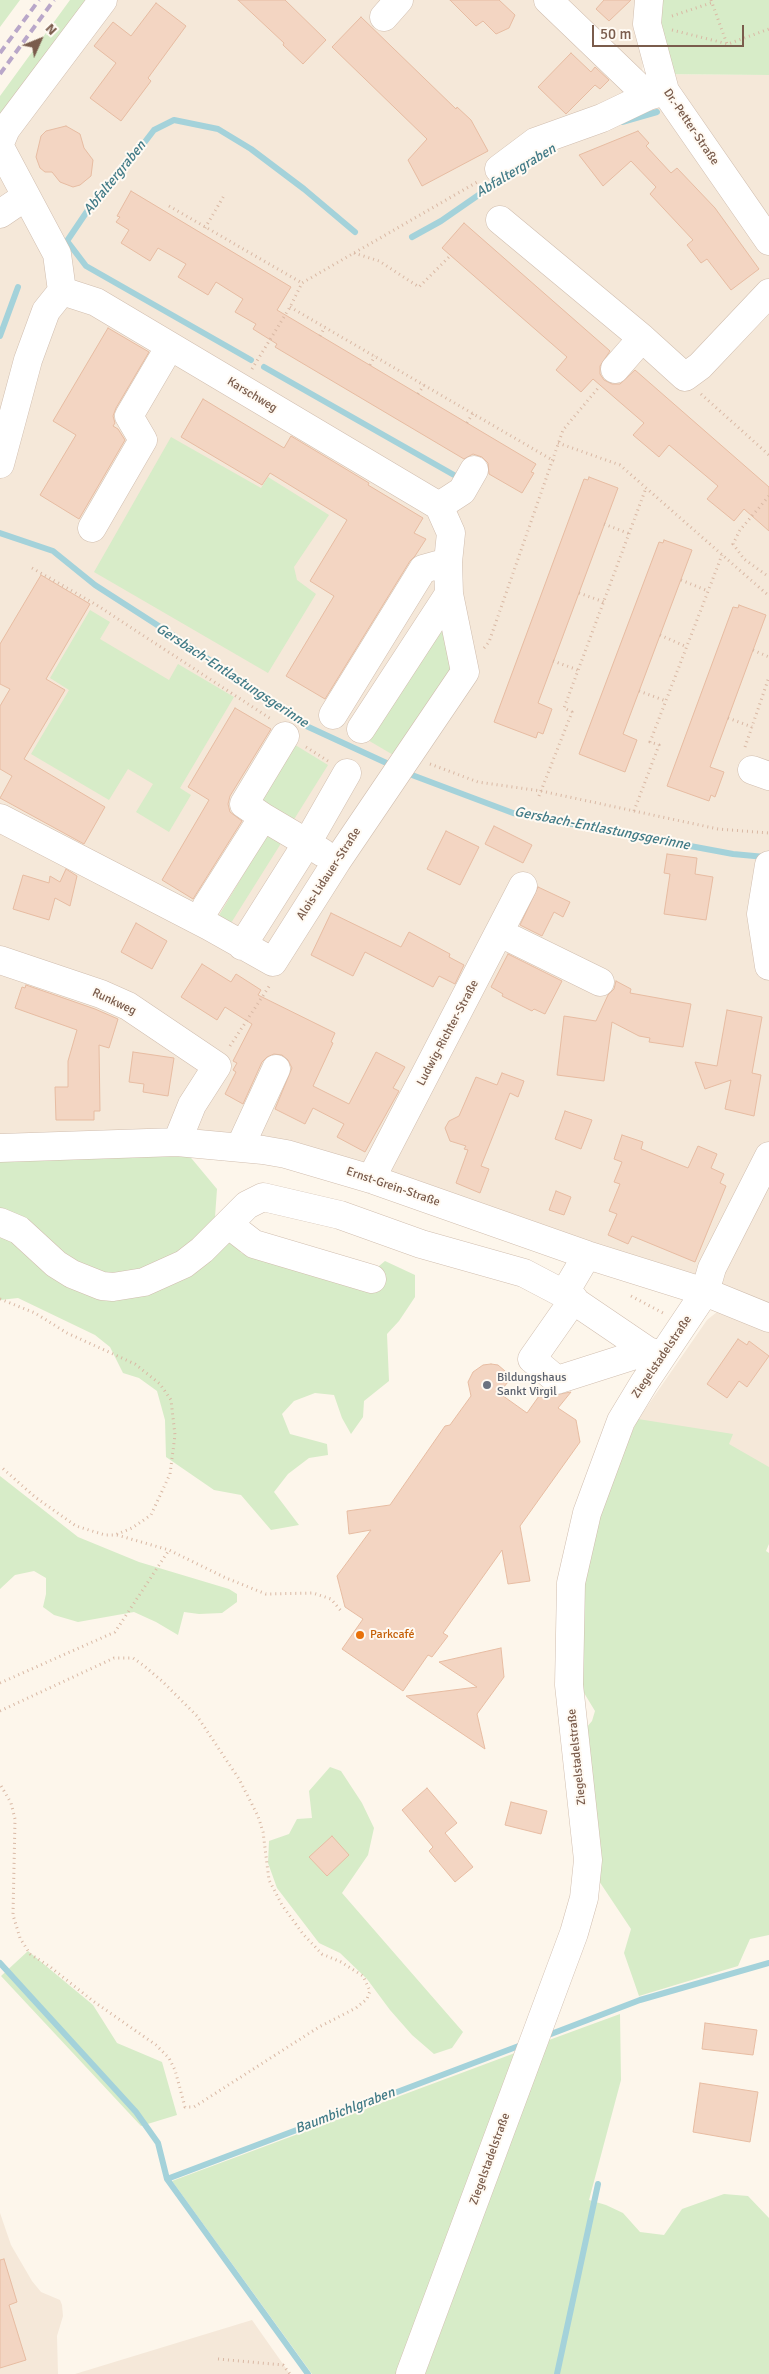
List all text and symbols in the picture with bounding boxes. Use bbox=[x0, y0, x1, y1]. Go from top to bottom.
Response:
north arrow bbox=[15, 15, 65, 65]
scale bar bbox=[594, 15, 746, 47]
text: N bbox=[42, 20, 61, 39]
text: 50 m bbox=[600, 25, 631, 43]
street label: Dr.-Petter-Straße bbox=[660, 86, 722, 168]
water label: Abfaltergraben bbox=[80, 138, 150, 218]
water label: Abfaltergraben bbox=[473, 141, 559, 201]
street label: Karschweg bbox=[224, 374, 280, 416]
water label: Gersbach-Entlastungsgerinne bbox=[153, 620, 311, 732]
water label: Gersbach-Entlastungsgerinne bbox=[513, 804, 691, 854]
street label: Alois-Lidauer-Straße bbox=[294, 825, 364, 923]
street label: Ludwig-Richter-Straße bbox=[414, 978, 482, 1088]
street label: Runkweg bbox=[90, 986, 138, 1018]
street label: Ernst-Grein-Straße bbox=[344, 1164, 442, 1210]
street label: Ziegelstadelstraße bbox=[629, 1313, 695, 1401]
place label: Bildungshaus Sankt Virgil bbox=[497, 1371, 566, 1399]
marker: Bildungshaus Sankt Virgil bbox=[481, 1379, 493, 1391]
place label: Parkcafé bbox=[370, 1628, 414, 1642]
marker: Parkcafé bbox=[354, 1629, 366, 1641]
street label: Ziegelstadelstraße bbox=[565, 1708, 589, 1806]
water label: Baumbichlgraben bbox=[293, 2084, 397, 2138]
street label: Ziegelstadelstraße bbox=[467, 2111, 513, 2207]

